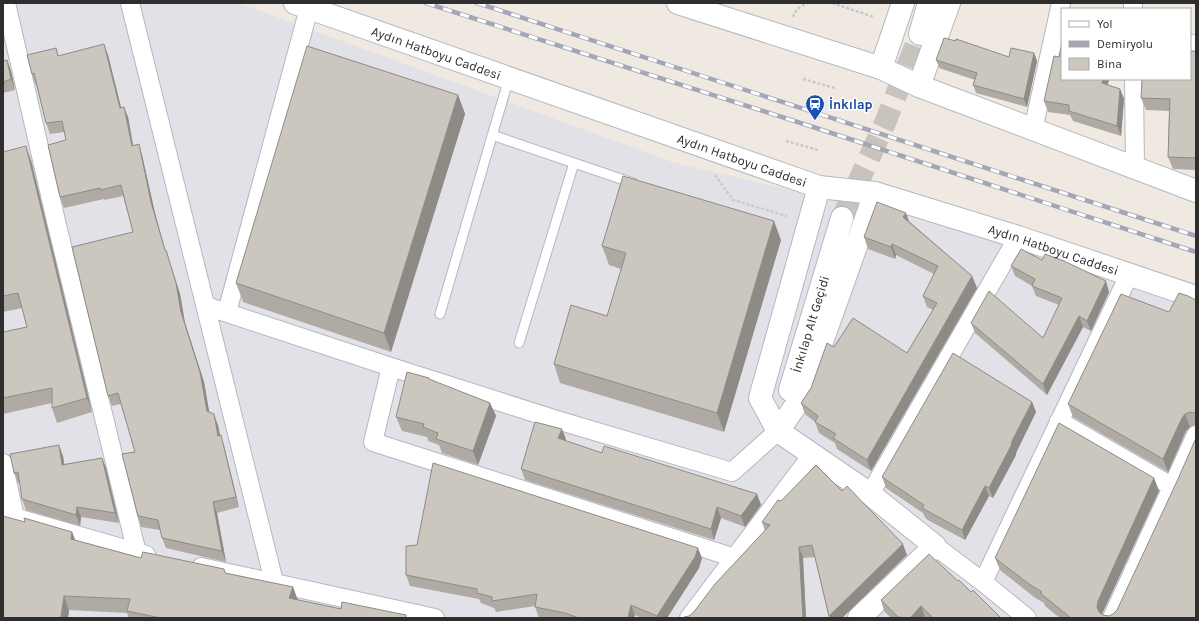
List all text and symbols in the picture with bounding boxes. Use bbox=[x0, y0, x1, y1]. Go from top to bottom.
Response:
legend bbox=[1061, 8, 1191, 80]
text: Yol bbox=[1097, 17, 1113, 31]
street label: Aydın Hatboyu Caddesi bbox=[370, 24, 503, 83]
text: Demiryolu bbox=[1097, 37, 1153, 51]
text: Bina bbox=[1097, 57, 1122, 71]
station icon: İnkılap bbox=[804, 93, 826, 121]
place label: İnkılap bbox=[829, 96, 873, 112]
street label: Aydın Hatboyu Caddesi bbox=[675, 131, 809, 190]
street label: Aydın Hatboyu Caddesi bbox=[987, 221, 1121, 278]
street label: İnkılap Alt Geçidi bbox=[789, 274, 832, 374]

